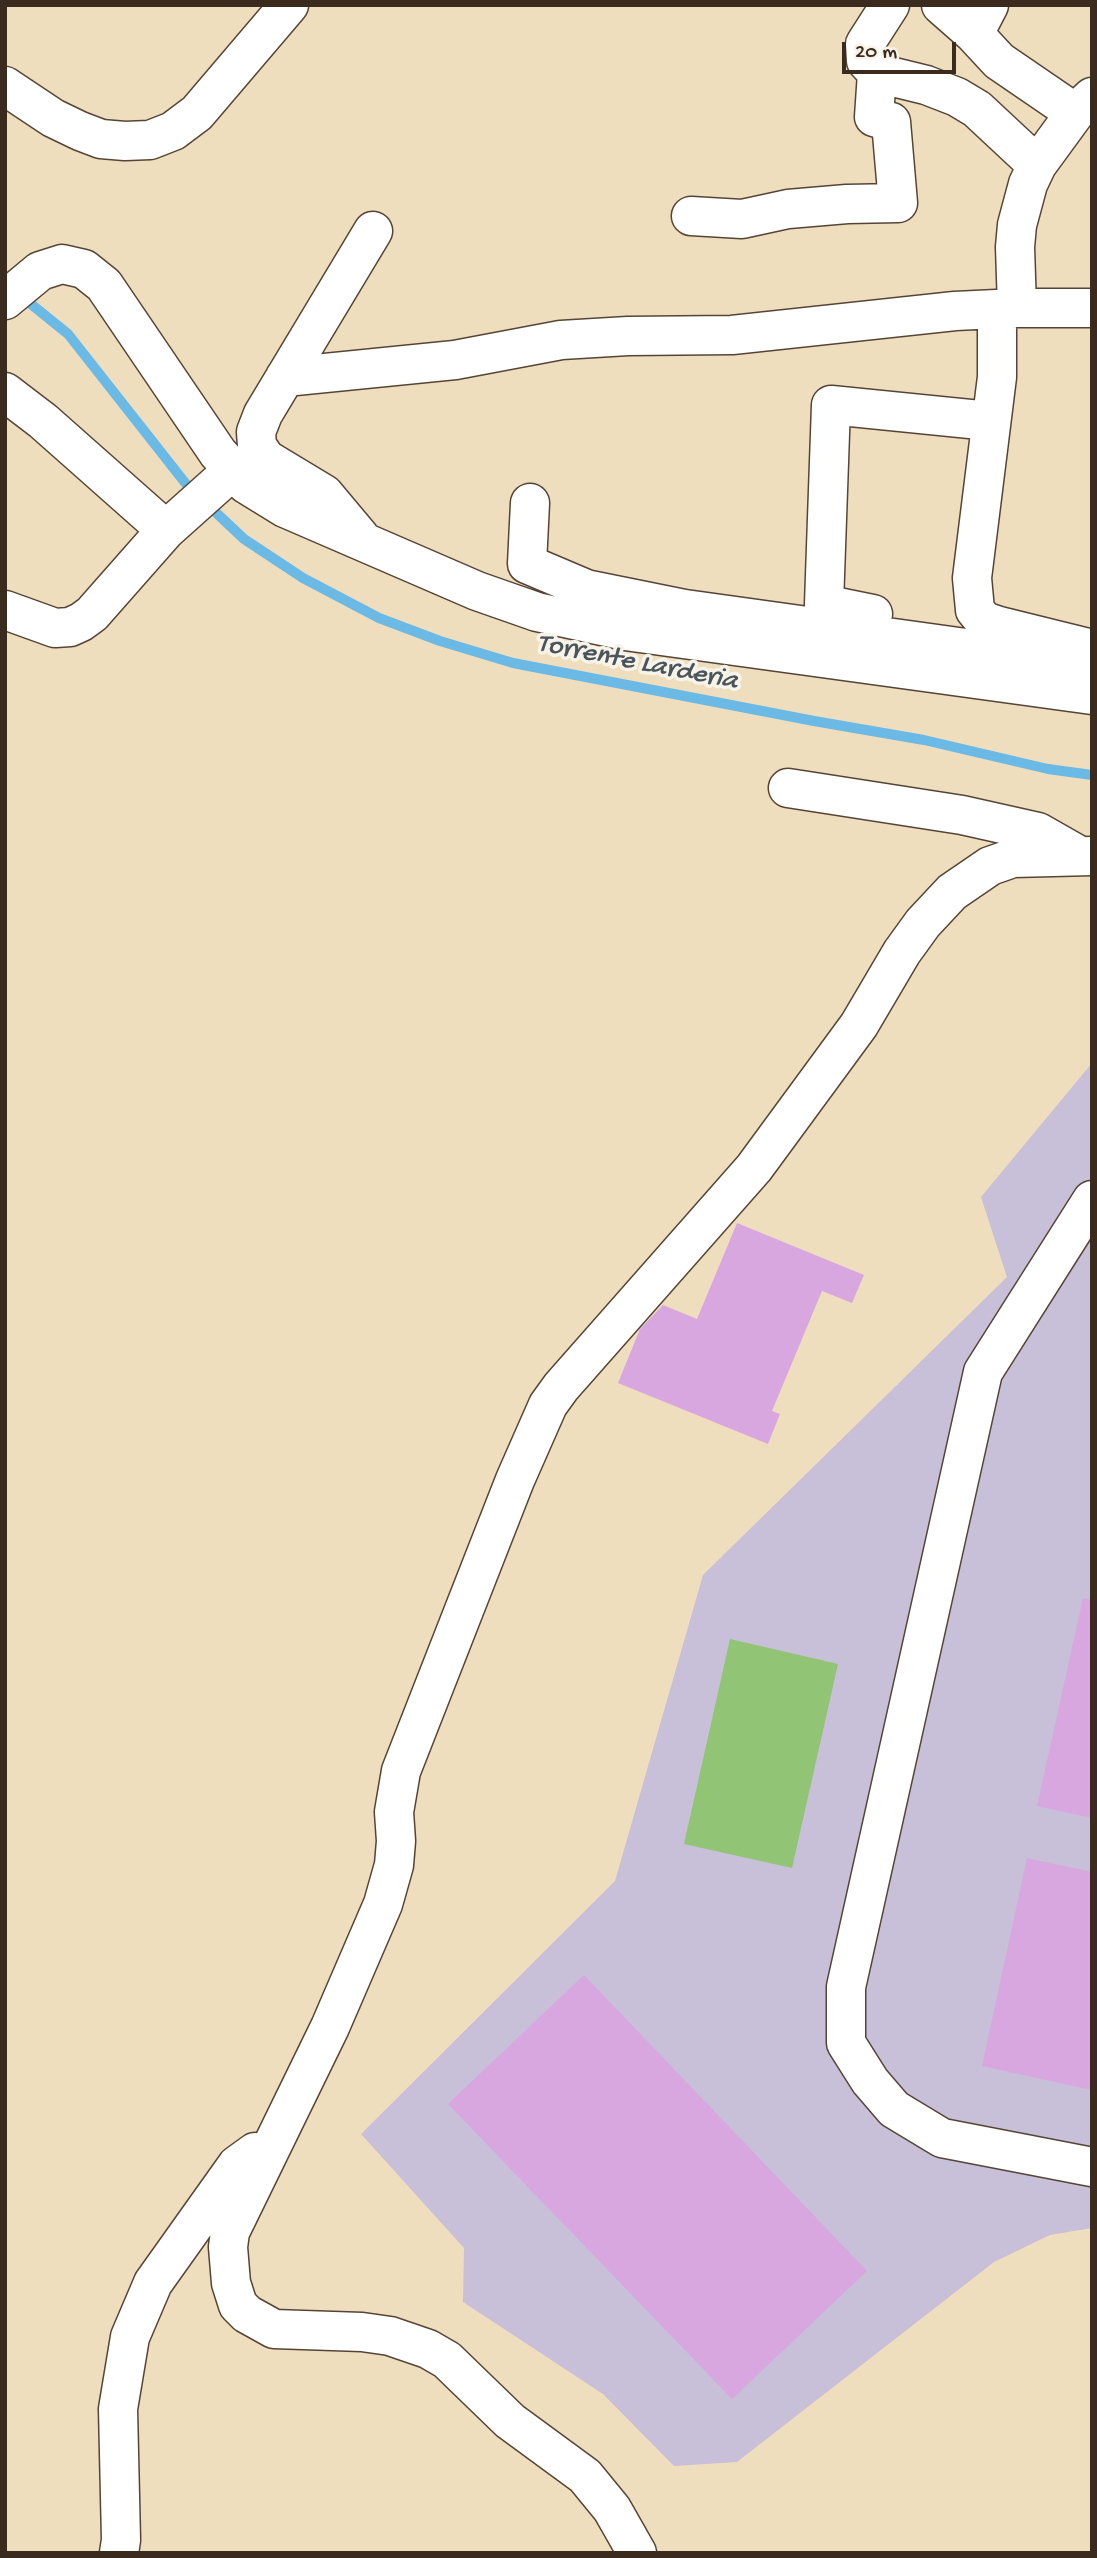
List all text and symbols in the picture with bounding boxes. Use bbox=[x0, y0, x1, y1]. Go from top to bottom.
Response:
scale bar bbox=[845, 28, 959, 72]
text: 20 m bbox=[855, 41, 897, 66]
water label: Torrente Larderia bbox=[534, 628, 740, 700]

